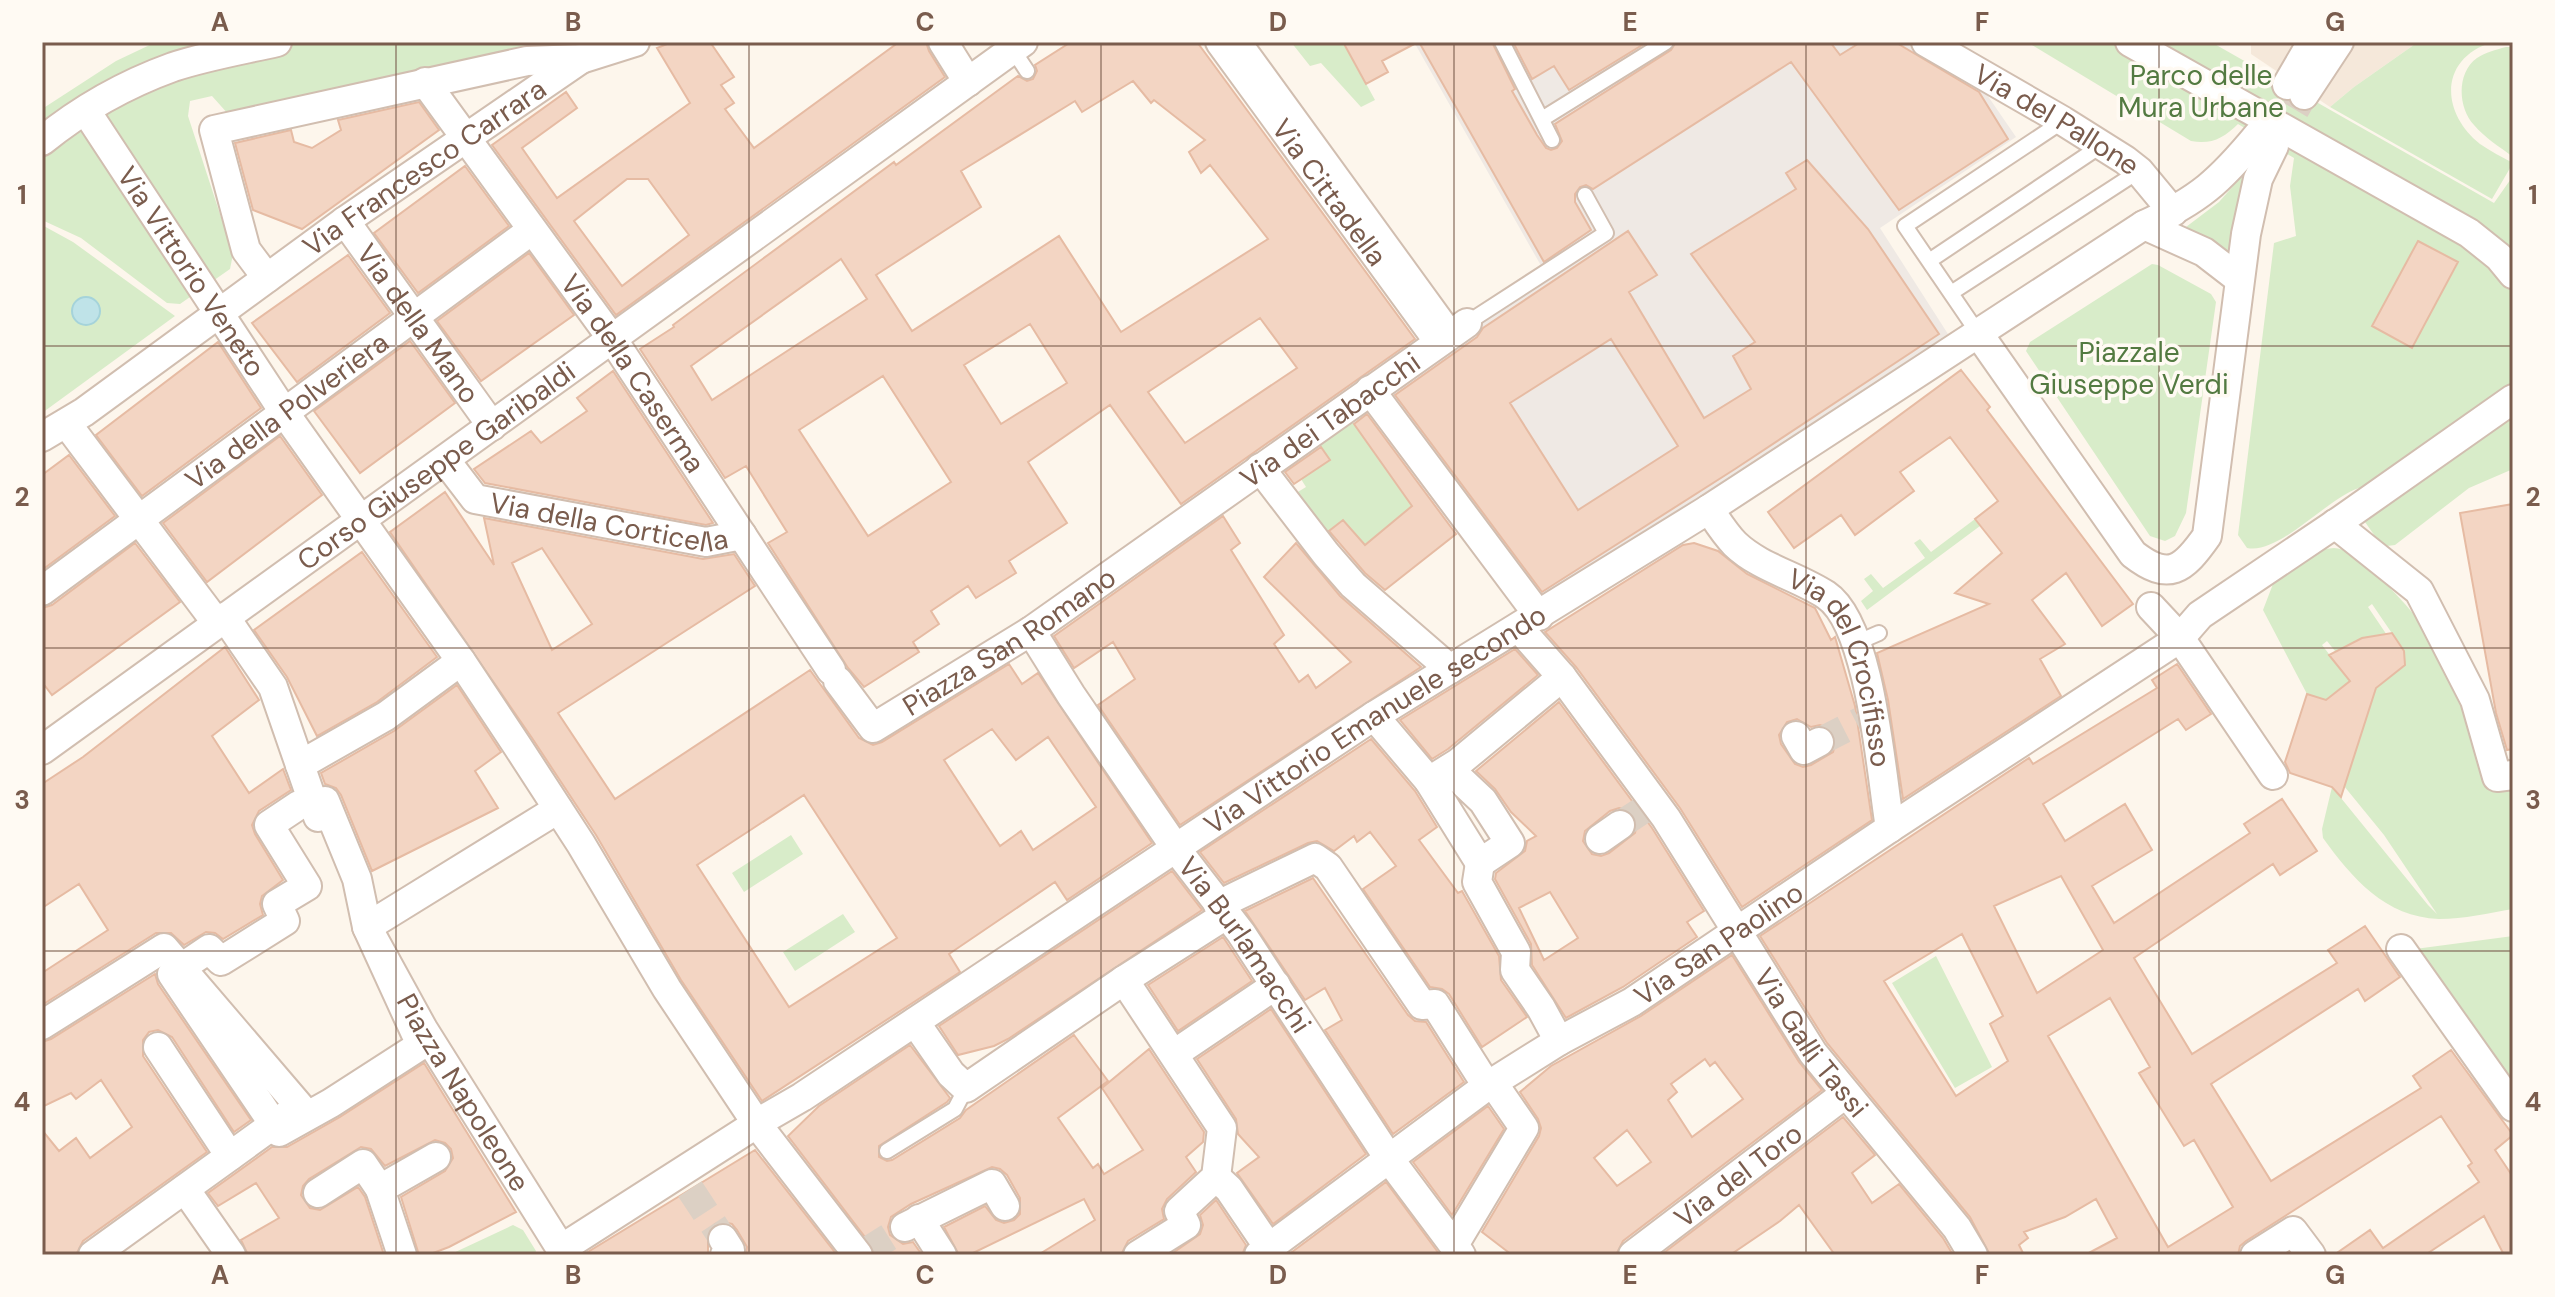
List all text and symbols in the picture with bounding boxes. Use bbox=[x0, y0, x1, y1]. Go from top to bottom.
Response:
text: A bbox=[211, 5, 229, 39]
text: B bbox=[565, 5, 581, 39]
text: C bbox=[915, 5, 935, 39]
text: D bbox=[1269, 5, 1287, 39]
text: E bbox=[1622, 5, 1638, 39]
text: F bbox=[1975, 5, 1989, 39]
text: G bbox=[2325, 5, 2345, 39]
street label: Via del Pallone bbox=[1967, 56, 2147, 184]
park label: Parco delle Mura Urbane bbox=[2118, 57, 2284, 126]
street label: Via Francesco Carrara bbox=[295, 71, 553, 265]
street label: Via Cittadella bbox=[1263, 112, 1395, 273]
street label: Via Vittorio Veneto bbox=[108, 159, 274, 384]
text: 1 bbox=[17, 178, 27, 212]
text: 1 bbox=[2528, 178, 2538, 212]
street label: Via della Mano bbox=[348, 236, 488, 411]
street label: Via della Caserma bbox=[552, 267, 714, 480]
street label: Via della Polveriera bbox=[178, 324, 396, 498]
park label: Piazzale Giuseppe Verdi bbox=[2029, 334, 2229, 403]
street label: Via dei Tabacchi bbox=[1233, 344, 1428, 497]
street label: Corso Giuseppe Garibaldi bbox=[290, 353, 583, 579]
text: 2 bbox=[14, 480, 30, 514]
text: 2 bbox=[2525, 480, 2541, 514]
street label: Via della Corticella bbox=[487, 484, 731, 561]
street label: Piazza San Romano bbox=[896, 559, 1123, 724]
street label: Via del Crocifisso bbox=[1782, 560, 1900, 770]
street label: Via Vittorio Emanuele secondo bbox=[1197, 596, 1553, 843]
text: 3 bbox=[14, 783, 30, 817]
text: 3 bbox=[2525, 783, 2541, 817]
street label: Via Burlamacchi bbox=[1170, 849, 1320, 1040]
street label: Via San Paolino bbox=[1627, 874, 1811, 1014]
street label: Via Galli Tassi bbox=[1745, 961, 1876, 1125]
street label: Piazza Napoleone bbox=[388, 987, 538, 1198]
text: 4 bbox=[14, 1085, 30, 1119]
text: 4 bbox=[2525, 1085, 2541, 1119]
street label: Via del Toro bbox=[1667, 1115, 1810, 1236]
text: A bbox=[211, 1258, 229, 1292]
text: B bbox=[565, 1258, 581, 1292]
text: C bbox=[915, 1258, 935, 1292]
text: D bbox=[1269, 1258, 1287, 1292]
text: E bbox=[1622, 1258, 1638, 1292]
text: F bbox=[1975, 1258, 1989, 1292]
text: G bbox=[2325, 1258, 2345, 1292]

